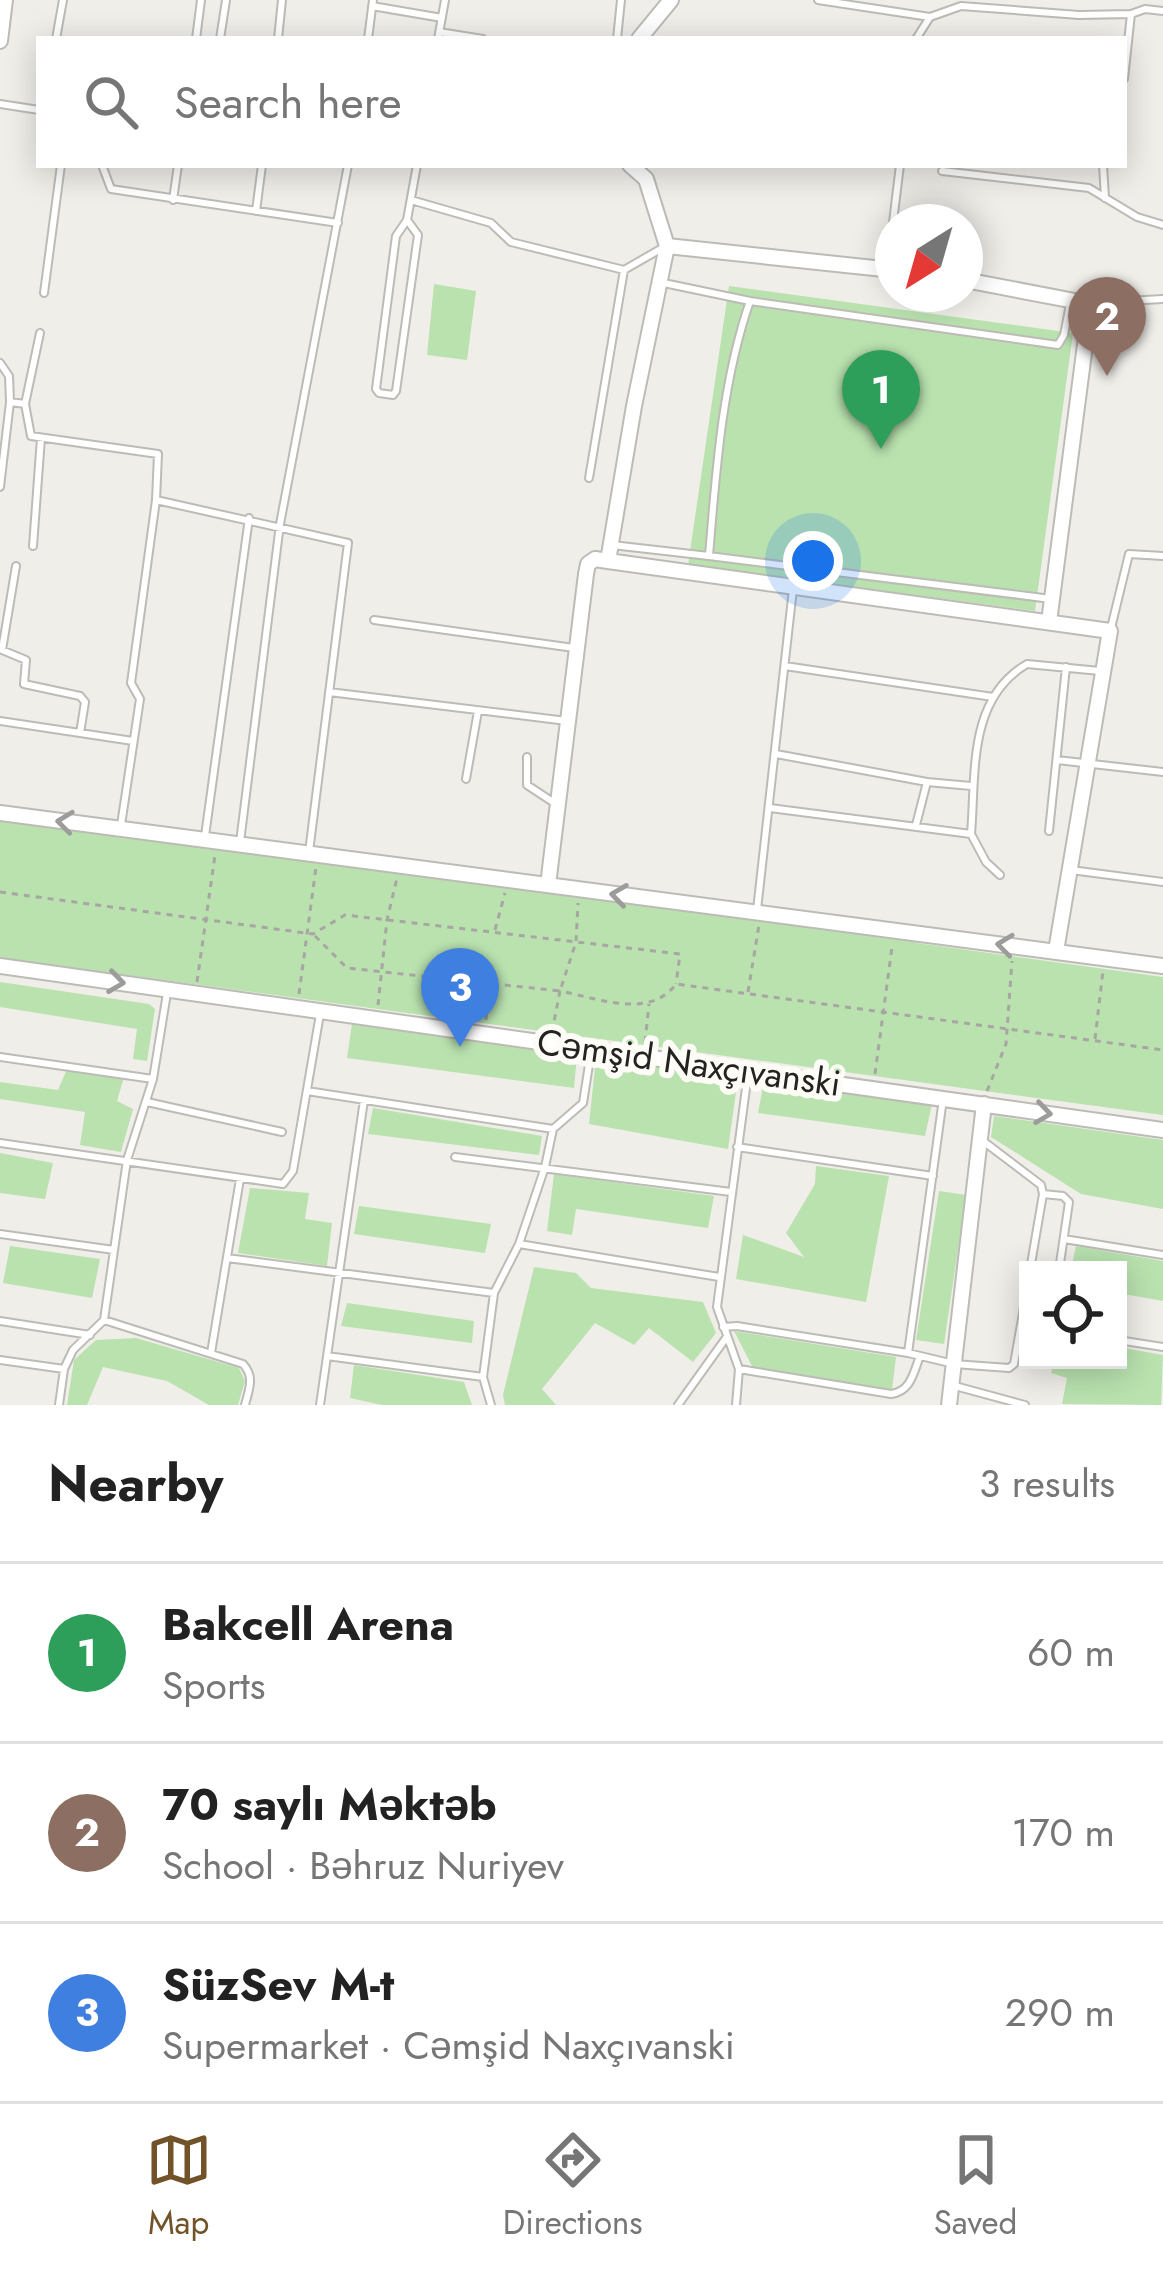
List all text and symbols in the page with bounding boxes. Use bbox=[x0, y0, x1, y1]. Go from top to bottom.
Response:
search box bbox=[36, 36, 1127, 168]
icon: search bbox=[78, 69, 144, 135]
text: Search here bbox=[174, 70, 402, 135]
north arrow bbox=[875, 204, 983, 312]
pin: 2 bbox=[1068, 277, 1146, 376]
pin: 1 bbox=[842, 350, 920, 449]
your location bbox=[783, 531, 843, 591]
one-way arrow bbox=[56, 809, 75, 835]
one-way arrow bbox=[609, 883, 628, 909]
one-way arrow bbox=[995, 933, 1015, 959]
pin: 3 bbox=[421, 948, 499, 1047]
one-way arrow bbox=[106, 969, 126, 995]
street label: Cəmşid Naxçıvanski bbox=[534, 1015, 844, 1109]
one-way arrow bbox=[1033, 1099, 1053, 1125]
map controls bbox=[1019, 1261, 1127, 1369]
button: locate bbox=[1019, 1261, 1127, 1369]
text: Nearby bbox=[48, 1446, 223, 1520]
text: 3 results bbox=[979, 1455, 1115, 1512]
text: Bakcell Arena bbox=[162, 1592, 454, 1657]
text: 1 bbox=[77, 1624, 97, 1681]
text: 60 m bbox=[1027, 1624, 1115, 1681]
text: Sports bbox=[162, 1657, 265, 1714]
text: 70 saylı Məktəb bbox=[162, 1772, 497, 1837]
text: 2 bbox=[74, 1804, 100, 1861]
text: 170 m bbox=[1011, 1804, 1115, 1861]
text: School · Bəhruz Nuriyev bbox=[162, 1837, 564, 1894]
text: SüzSev M-t bbox=[162, 1952, 394, 2017]
text: 3 bbox=[75, 1984, 99, 2041]
text: 290 m bbox=[1005, 1984, 1115, 2041]
text: Supermarket · Cəmşid Naxçıvanski bbox=[162, 2017, 735, 2074]
tab: Map bbox=[146, 2127, 212, 2246]
tab: Directions bbox=[503, 2127, 643, 2246]
tab: Saved bbox=[934, 2127, 1017, 2246]

